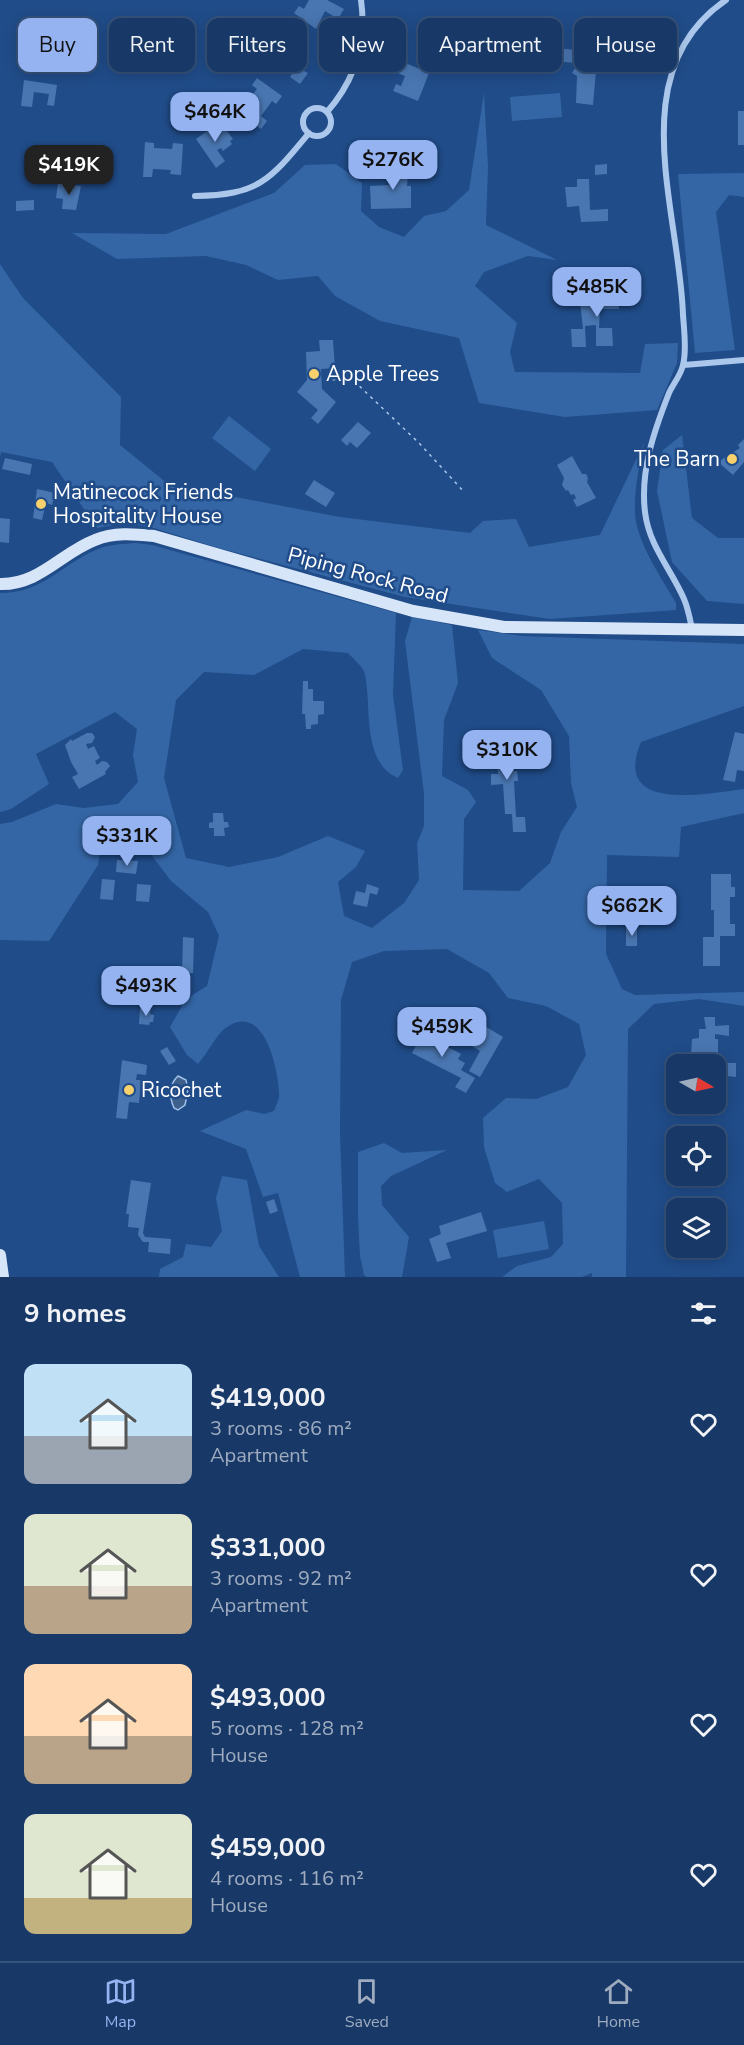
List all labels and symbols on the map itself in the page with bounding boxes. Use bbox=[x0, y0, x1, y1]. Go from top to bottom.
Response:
pin: $464K bbox=[173, 92, 257, 143]
pin: $276K bbox=[351, 140, 435, 191]
pin: $419K bbox=[27, 145, 111, 196]
pin: $485K bbox=[555, 267, 639, 318]
place label: Apple Trees bbox=[326, 360, 439, 388]
marker: Apple Trees bbox=[307, 367, 321, 381]
place label: The Barn bbox=[634, 445, 720, 473]
marker: The Barn bbox=[725, 452, 739, 466]
place label: Matinecock Friends Hospitality House bbox=[53, 478, 233, 530]
marker: Matinecock Friends Hospitality House bbox=[34, 497, 48, 511]
street label: Piping Rock Road bbox=[285, 540, 451, 610]
pin: $310K bbox=[465, 730, 549, 781]
pin: $331K bbox=[85, 816, 169, 867]
pin: $662K bbox=[590, 886, 674, 937]
pin: $493K bbox=[104, 966, 188, 1017]
pin: $459K bbox=[400, 1007, 484, 1058]
north arrow bbox=[666, 1054, 726, 1114]
place label: Ricochet bbox=[141, 1076, 222, 1104]
marker: Ricochet bbox=[122, 1083, 136, 1097]

